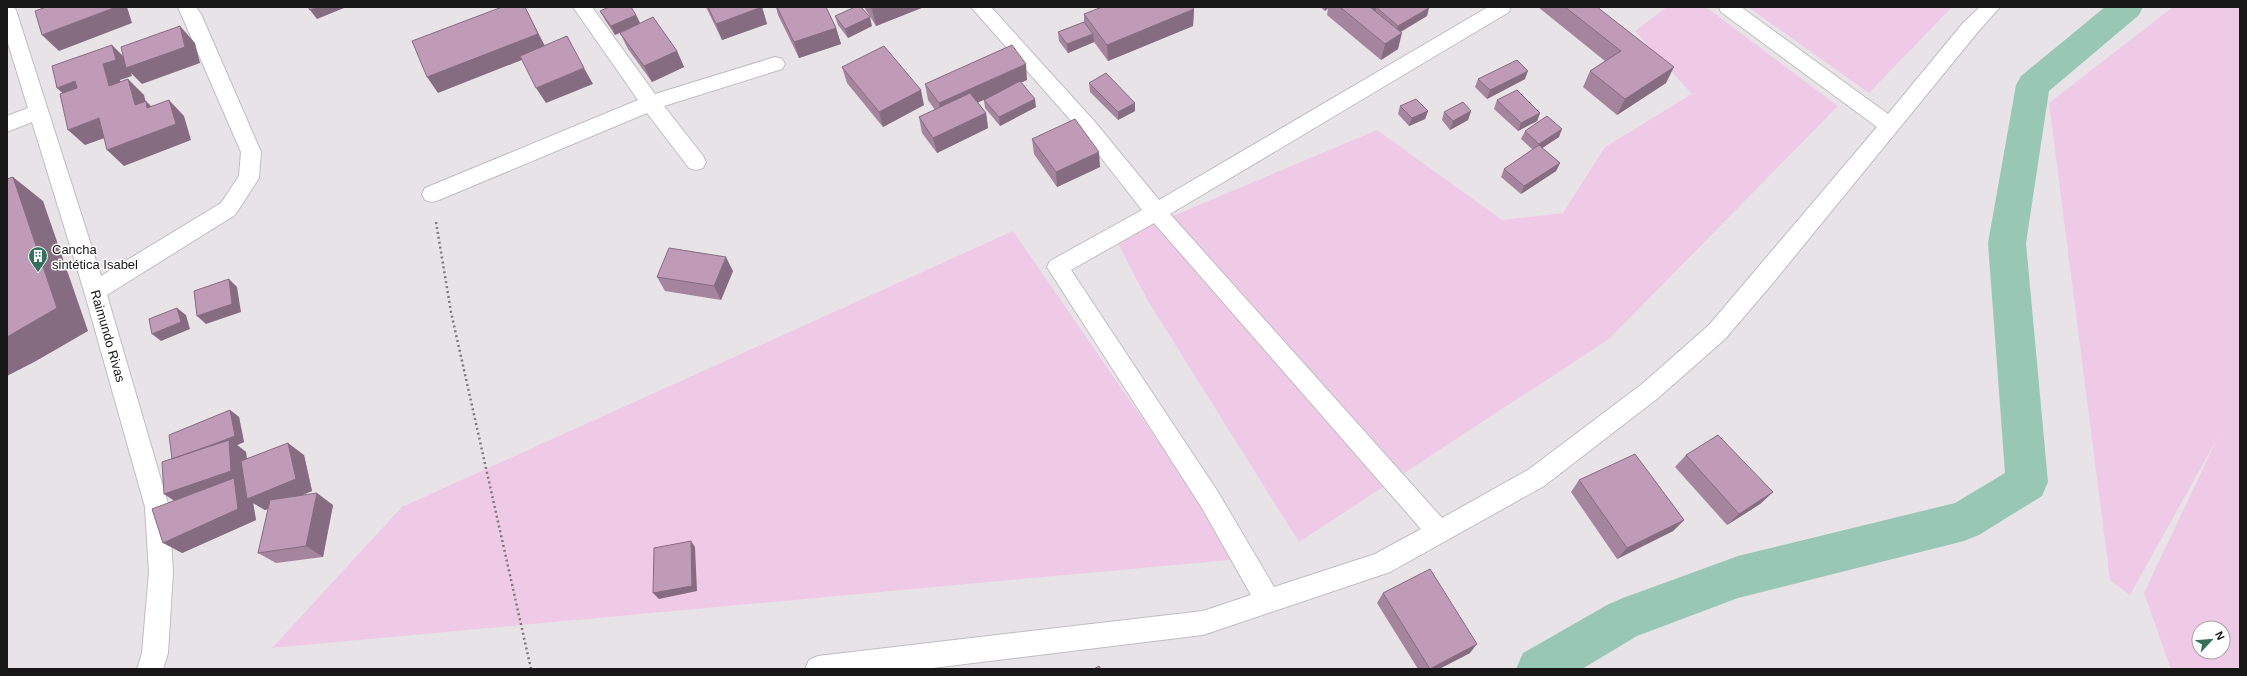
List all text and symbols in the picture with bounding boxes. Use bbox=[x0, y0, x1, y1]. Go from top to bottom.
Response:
place label: Cancha sintética Isabel bbox=[52, 242, 138, 272]
building icon: Cancha sintética Isabel bbox=[27, 245, 49, 273]
street label: Raimundo Rivas bbox=[88, 288, 128, 384]
north arrow bbox=[2191, 620, 2231, 660]
text: N bbox=[2213, 629, 2227, 642]

